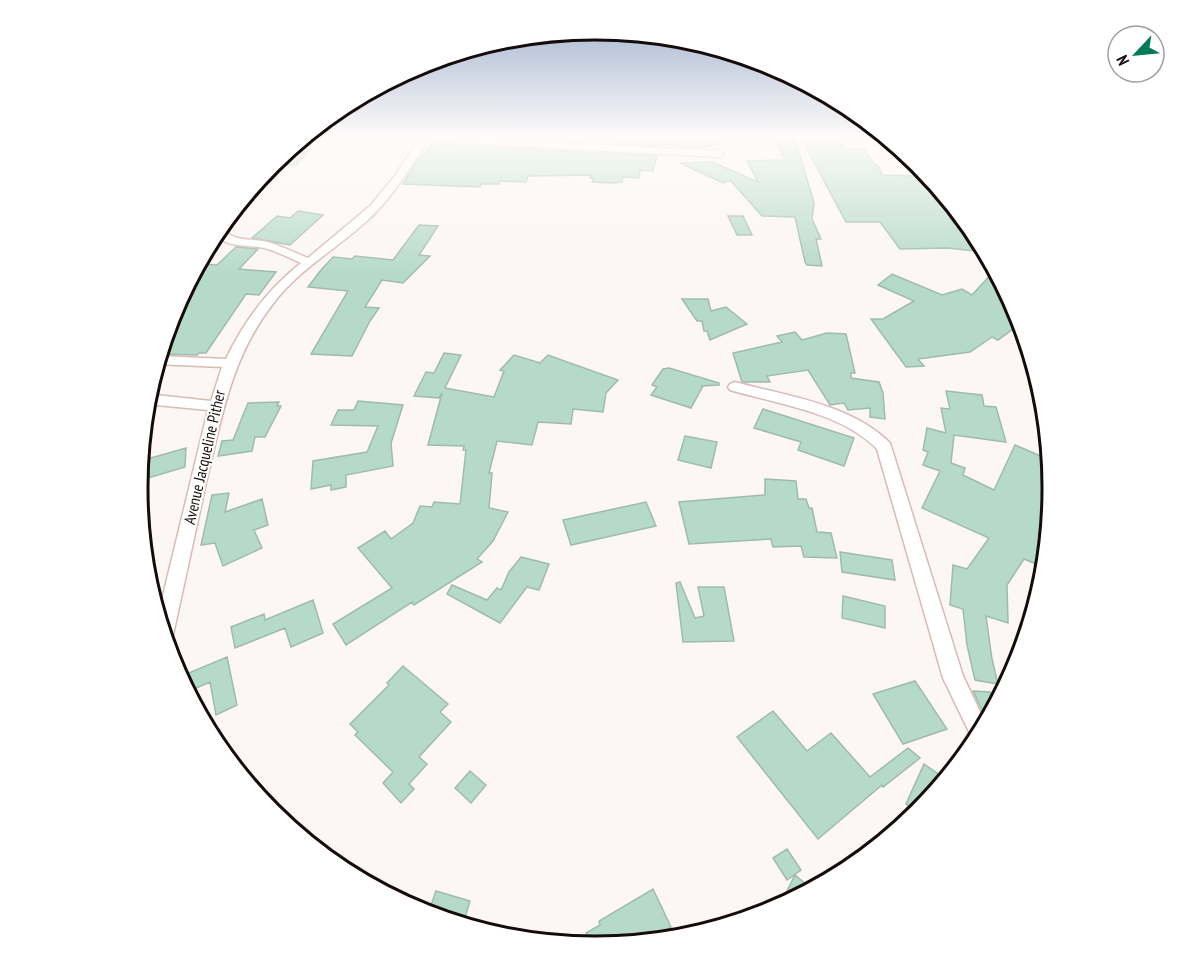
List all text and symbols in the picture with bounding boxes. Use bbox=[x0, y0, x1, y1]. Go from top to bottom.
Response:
north arrow bbox=[1106, 24, 1166, 84]
text: N bbox=[1112, 52, 1133, 69]
street label: Avenue Jacqueline Pither bbox=[179, 387, 229, 526]

